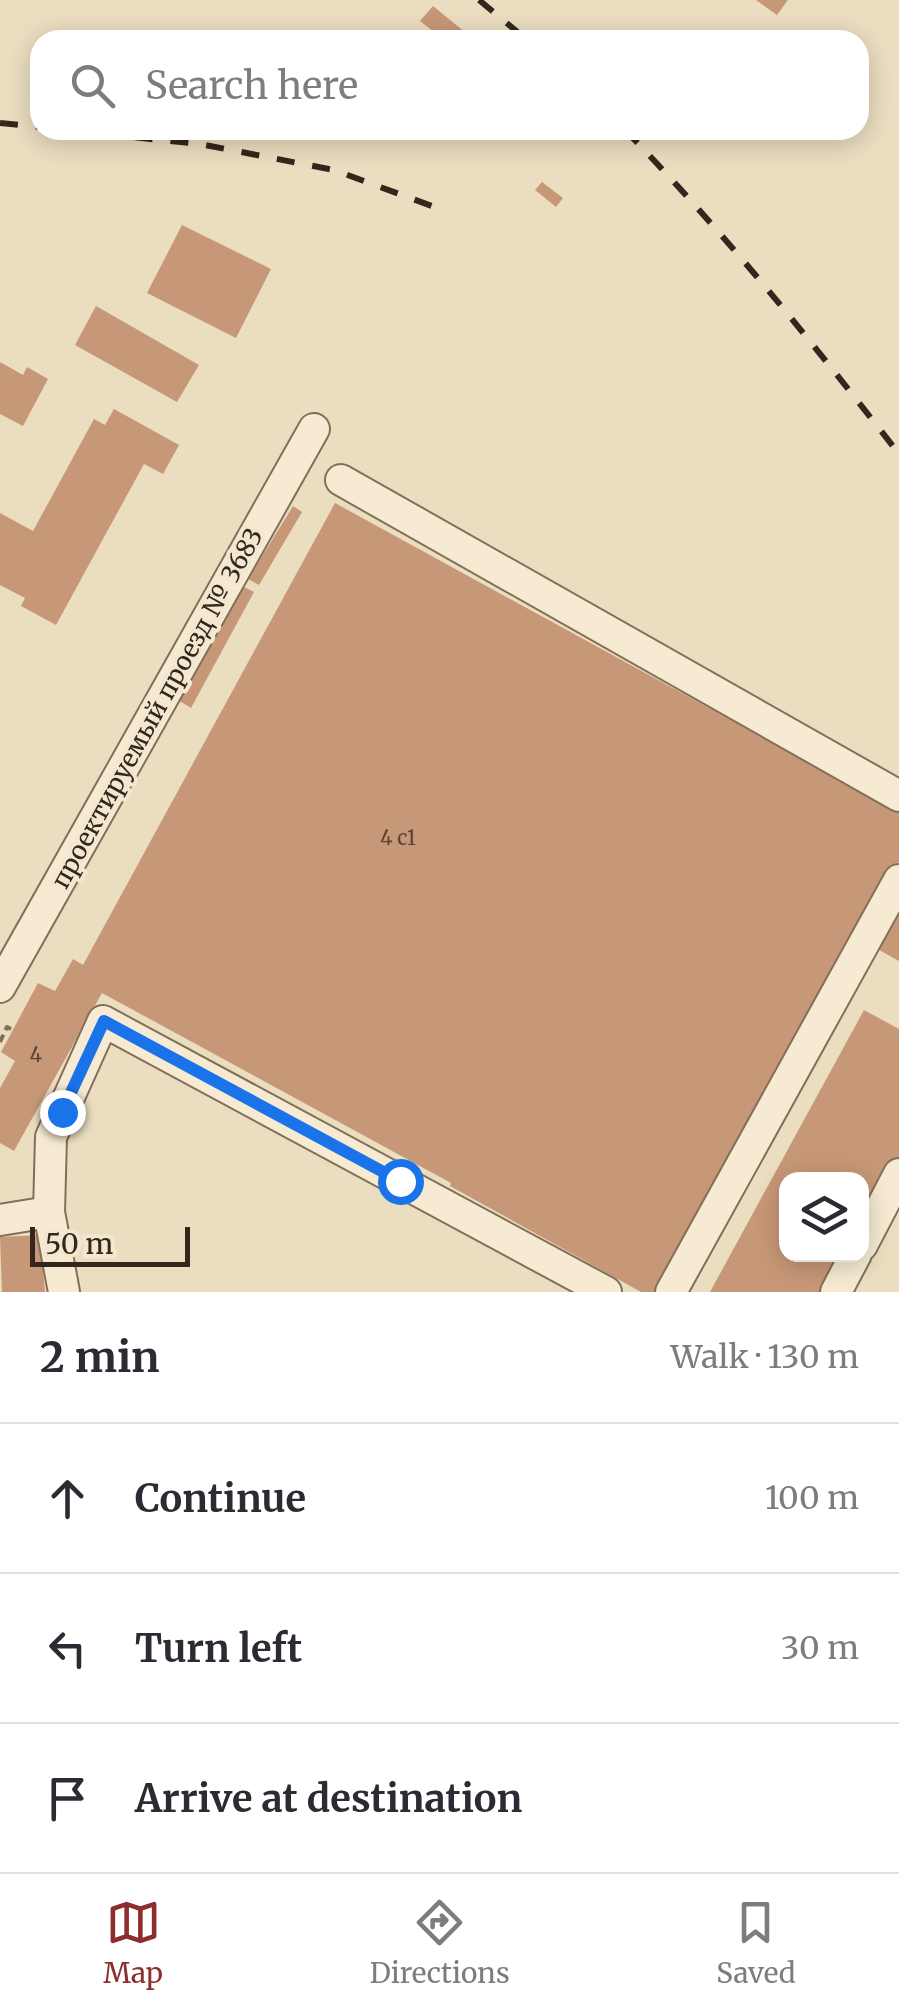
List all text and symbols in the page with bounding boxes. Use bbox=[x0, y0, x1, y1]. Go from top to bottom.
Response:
search box bbox=[30, 30, 869, 140]
icon: search bbox=[65, 58, 120, 113]
text: Search here bbox=[145, 62, 358, 109]
street label: проектируемый проезд № 3683 bbox=[44, 522, 270, 894]
house number: 4 с1 bbox=[380, 825, 416, 850]
house number: 4 bbox=[30, 1042, 42, 1067]
route end bbox=[40, 1090, 86, 1136]
route start bbox=[378, 1159, 424, 1205]
map controls bbox=[779, 1172, 869, 1262]
button: layers bbox=[779, 1172, 869, 1262]
scale bar bbox=[30, 1222, 190, 1266]
text: 50 m bbox=[45, 1226, 113, 1262]
text: 2 min bbox=[40, 1331, 160, 1383]
text: Walk · 130 m bbox=[671, 1337, 859, 1377]
icon: ahead bbox=[40, 1471, 95, 1526]
text: Continue bbox=[135, 1475, 306, 1522]
text: 100 m bbox=[765, 1478, 859, 1518]
icon: left bbox=[40, 1621, 95, 1676]
text: Turn left bbox=[135, 1625, 302, 1672]
text: 30 m bbox=[781, 1628, 859, 1668]
icon: arrive bbox=[40, 1771, 95, 1826]
text: Arrive at destination bbox=[135, 1775, 522, 1822]
tab: Map bbox=[103, 1895, 163, 1991]
tab: Directions bbox=[370, 1895, 510, 1991]
tab: Saved bbox=[716, 1895, 796, 1991]

